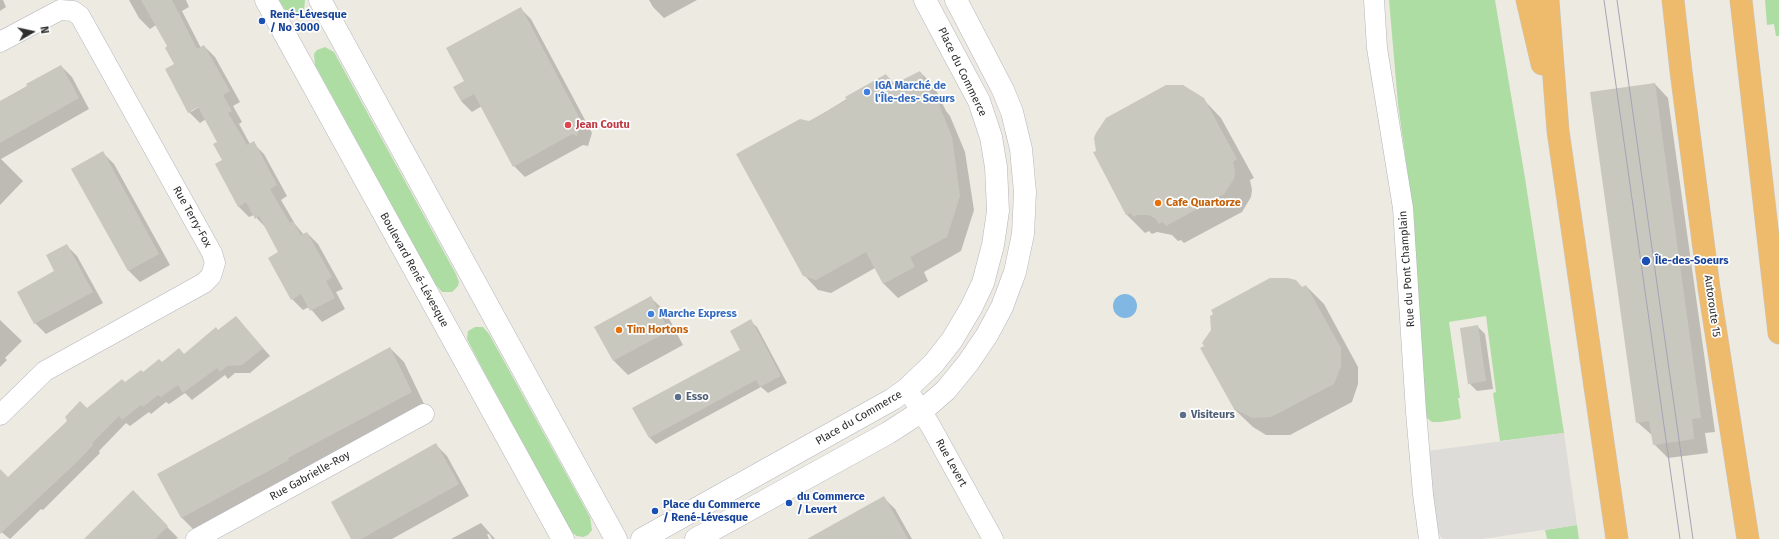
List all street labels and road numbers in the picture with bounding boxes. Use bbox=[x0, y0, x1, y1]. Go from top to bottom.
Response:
street label: Place du Commerce bbox=[935, 25, 989, 119]
street label: Rue Terry-Fox bbox=[170, 184, 214, 250]
street label: Boulevard René-Lévesque bbox=[377, 210, 451, 330]
street label: Rue du Pont Champlain bbox=[1396, 210, 1418, 328]
street label: Autoroute 15 bbox=[1701, 274, 1723, 338]
street label: Place du Commerce bbox=[814, 388, 904, 448]
street label: Rue Levert bbox=[932, 437, 970, 489]
street label: Rue Gabrielle-Roy bbox=[267, 448, 353, 504]

